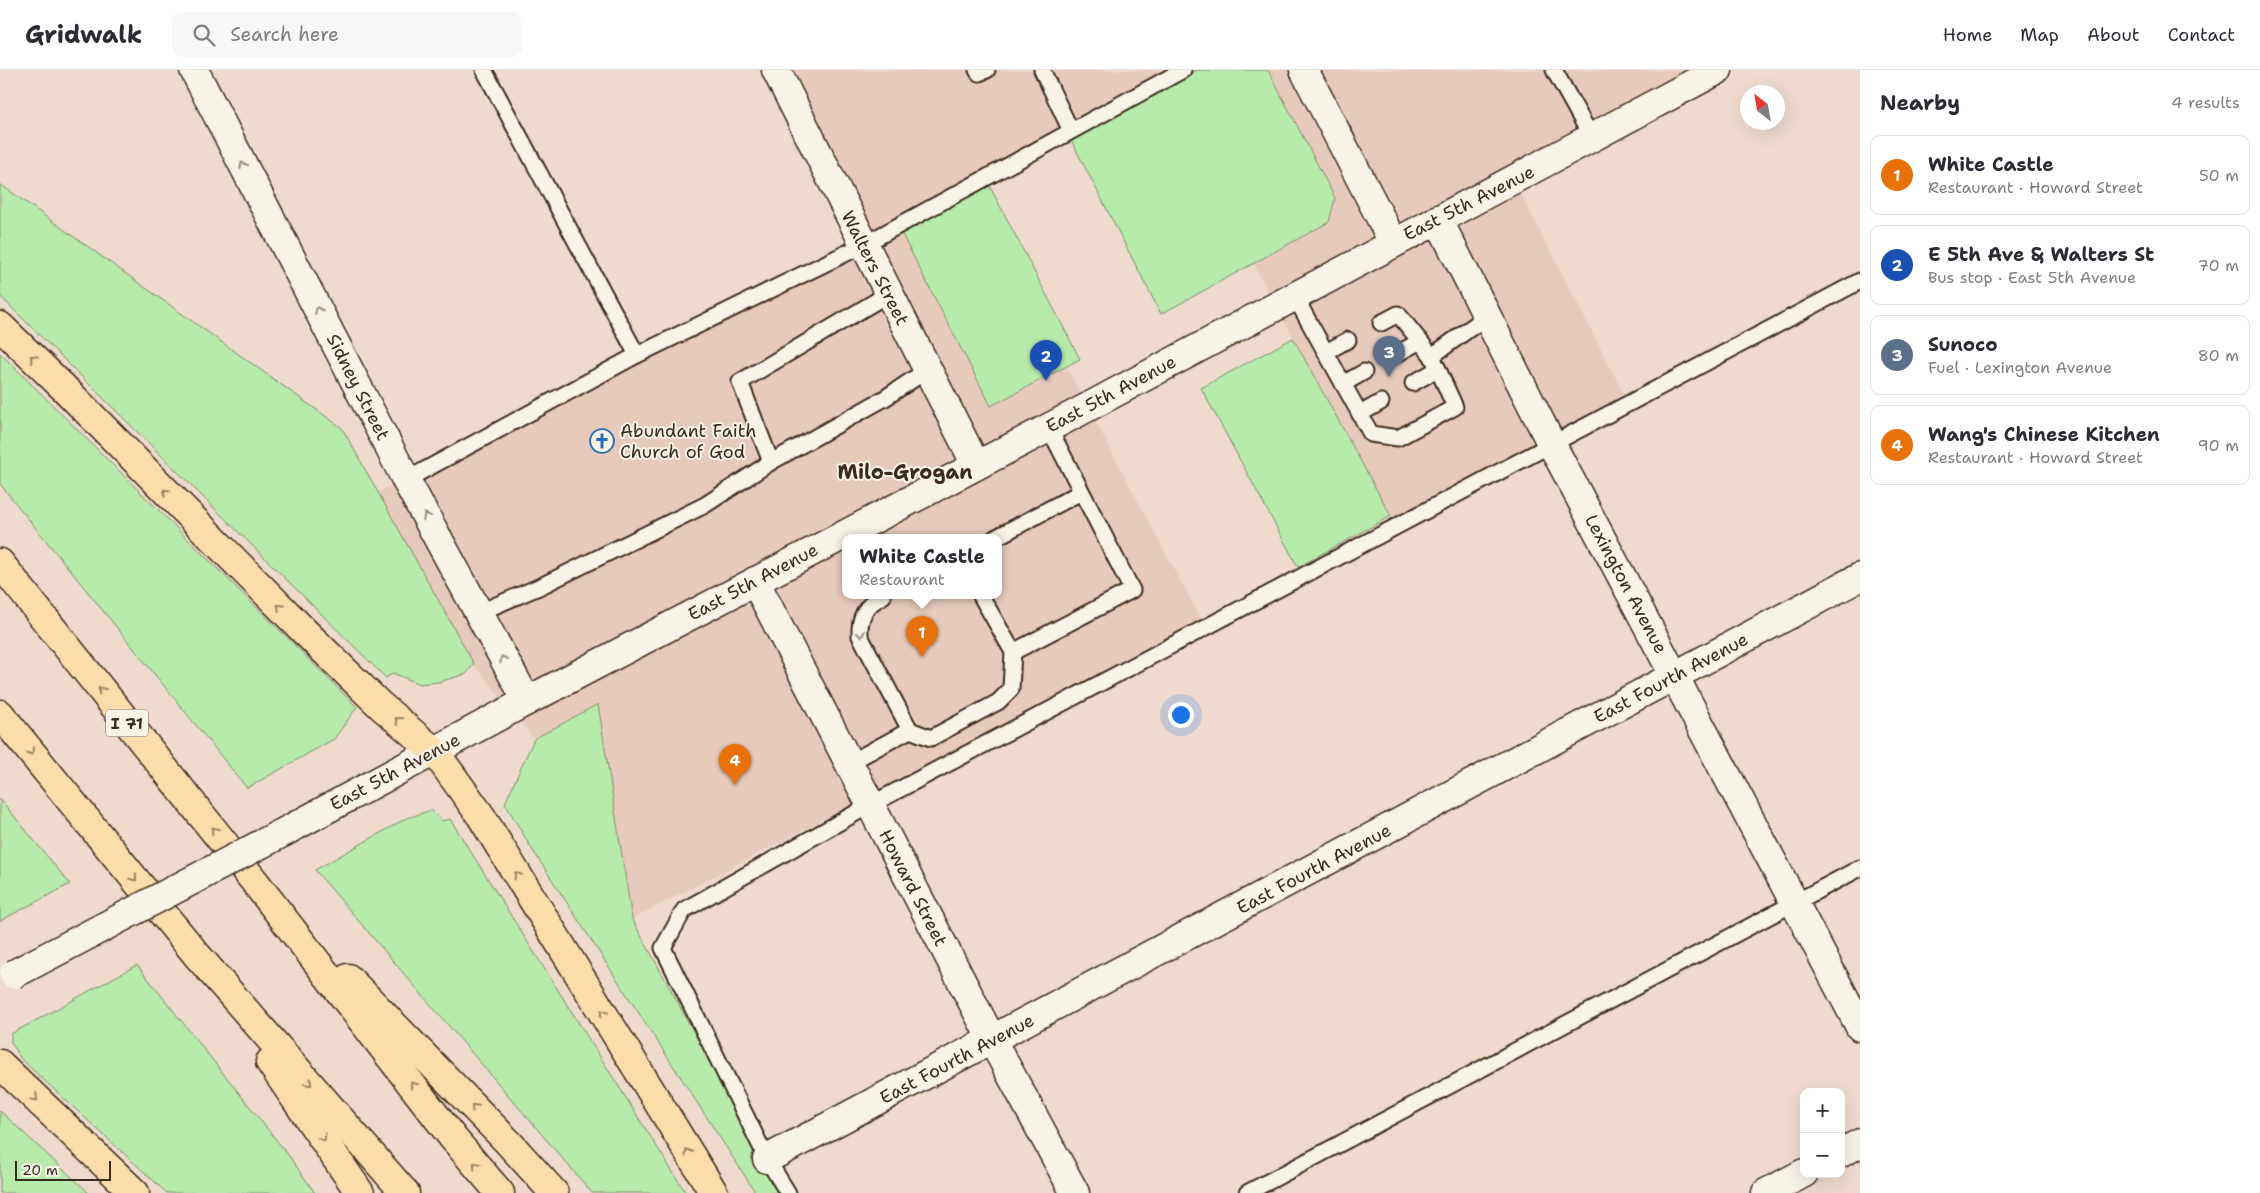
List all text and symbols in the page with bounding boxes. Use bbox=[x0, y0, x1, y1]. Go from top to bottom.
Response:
search box bbox=[172, 12, 522, 57]
text: Gridwalk bbox=[25, 19, 142, 51]
icon: search bbox=[190, 21, 218, 49]
text: Search here bbox=[230, 22, 339, 47]
text: Home bbox=[1943, 23, 1992, 47]
text: Map bbox=[2020, 23, 2059, 47]
text: About bbox=[2087, 23, 2140, 47]
text: Contact bbox=[2168, 23, 2235, 47]
north arrow bbox=[1740, 85, 1785, 130]
text: Nearby bbox=[1880, 89, 1960, 117]
text: 4 results bbox=[2171, 92, 2240, 113]
text: White Castle bbox=[1928, 152, 2054, 177]
street label: East 5th Avenue bbox=[1399, 160, 1539, 246]
one-way arrow bbox=[239, 162, 249, 171]
text: 1 bbox=[1893, 165, 1901, 186]
text: 50 m bbox=[2199, 165, 2239, 186]
text: Restaurant · Howard Street bbox=[1928, 177, 2143, 198]
street label: Walters Street bbox=[836, 207, 914, 330]
text: E 5th Ave & Walters St bbox=[1928, 242, 2154, 267]
text: 2 bbox=[1891, 255, 1903, 276]
text: 70 m bbox=[2198, 255, 2239, 276]
text: Bus stop · East 5th Avenue bbox=[1928, 267, 2136, 288]
one-way arrow bbox=[314, 306, 324, 315]
street label: Sidney Street bbox=[321, 330, 395, 445]
text: Sunoco bbox=[1928, 332, 1998, 357]
pin: 3 bbox=[1373, 336, 1405, 377]
pin: 2 bbox=[1030, 340, 1062, 381]
text: 3 bbox=[1891, 345, 1903, 366]
text: 80 m bbox=[2198, 345, 2239, 366]
street label: East 5th Avenue bbox=[1042, 350, 1180, 438]
one-way arrow bbox=[30, 355, 39, 364]
text: Fuel · Lexington Avenue bbox=[1928, 357, 2112, 378]
place label: Abundant Faith Church of God bbox=[620, 419, 757, 464]
text: Wang's Chinese Kitchen bbox=[1928, 422, 2160, 447]
church icon: Abundant Faith Church of God bbox=[589, 428, 615, 454]
text: 4 bbox=[1891, 435, 1903, 456]
text: 90 m bbox=[2198, 435, 2239, 456]
text: Restaurant · Howard Street bbox=[1928, 447, 2143, 468]
district label: Milo-Grogan bbox=[837, 459, 973, 485]
one-way arrow bbox=[163, 488, 172, 497]
street label: Lexington Avenue bbox=[1579, 510, 1673, 658]
one-way arrow bbox=[422, 512, 432, 521]
popup bbox=[842, 534, 1002, 599]
street label: East 5th Avenue bbox=[684, 538, 822, 626]
text: White Castle bbox=[859, 544, 985, 569]
text: Restaurant bbox=[859, 569, 945, 590]
one-way arrow bbox=[277, 604, 286, 613]
pin: 1 bbox=[906, 616, 938, 657]
street label: East Fourth Avenue bbox=[1590, 627, 1752, 729]
one-way arrow bbox=[855, 629, 866, 638]
one-way arrow bbox=[500, 655, 510, 664]
one-way arrow bbox=[99, 687, 107, 696]
your location bbox=[1168, 702, 1194, 728]
road number: I 71 bbox=[106, 710, 148, 736]
one-way arrow bbox=[394, 717, 403, 726]
street label: East 5th Avenue bbox=[326, 728, 464, 816]
pin: 4 bbox=[719, 744, 751, 785]
one-way arrow bbox=[25, 746, 34, 755]
street label: East Fourth Avenue bbox=[1233, 818, 1395, 920]
street label: Howard Street bbox=[873, 825, 953, 951]
one-way arrow bbox=[210, 827, 219, 836]
one-way arrow bbox=[128, 872, 137, 881]
one-way arrow bbox=[514, 872, 523, 881]
street label: East Fourth Avenue bbox=[876, 1008, 1038, 1110]
one-way arrow bbox=[599, 1010, 609, 1019]
one-way arrow bbox=[303, 1077, 312, 1086]
one-way arrow bbox=[410, 1082, 418, 1091]
map controls bbox=[1800, 1088, 1845, 1178]
button: + bbox=[1800, 1088, 1845, 1133]
one-way arrow bbox=[30, 1092, 39, 1101]
one-way arrow bbox=[471, 1104, 480, 1113]
one-way arrow bbox=[317, 1132, 326, 1142]
button: − bbox=[1800, 1133, 1845, 1178]
one-way arrow bbox=[685, 1148, 695, 1157]
scale bar bbox=[15, 1158, 111, 1181]
text: 20 m bbox=[22, 1161, 58, 1179]
one-way arrow bbox=[473, 1162, 482, 1171]

